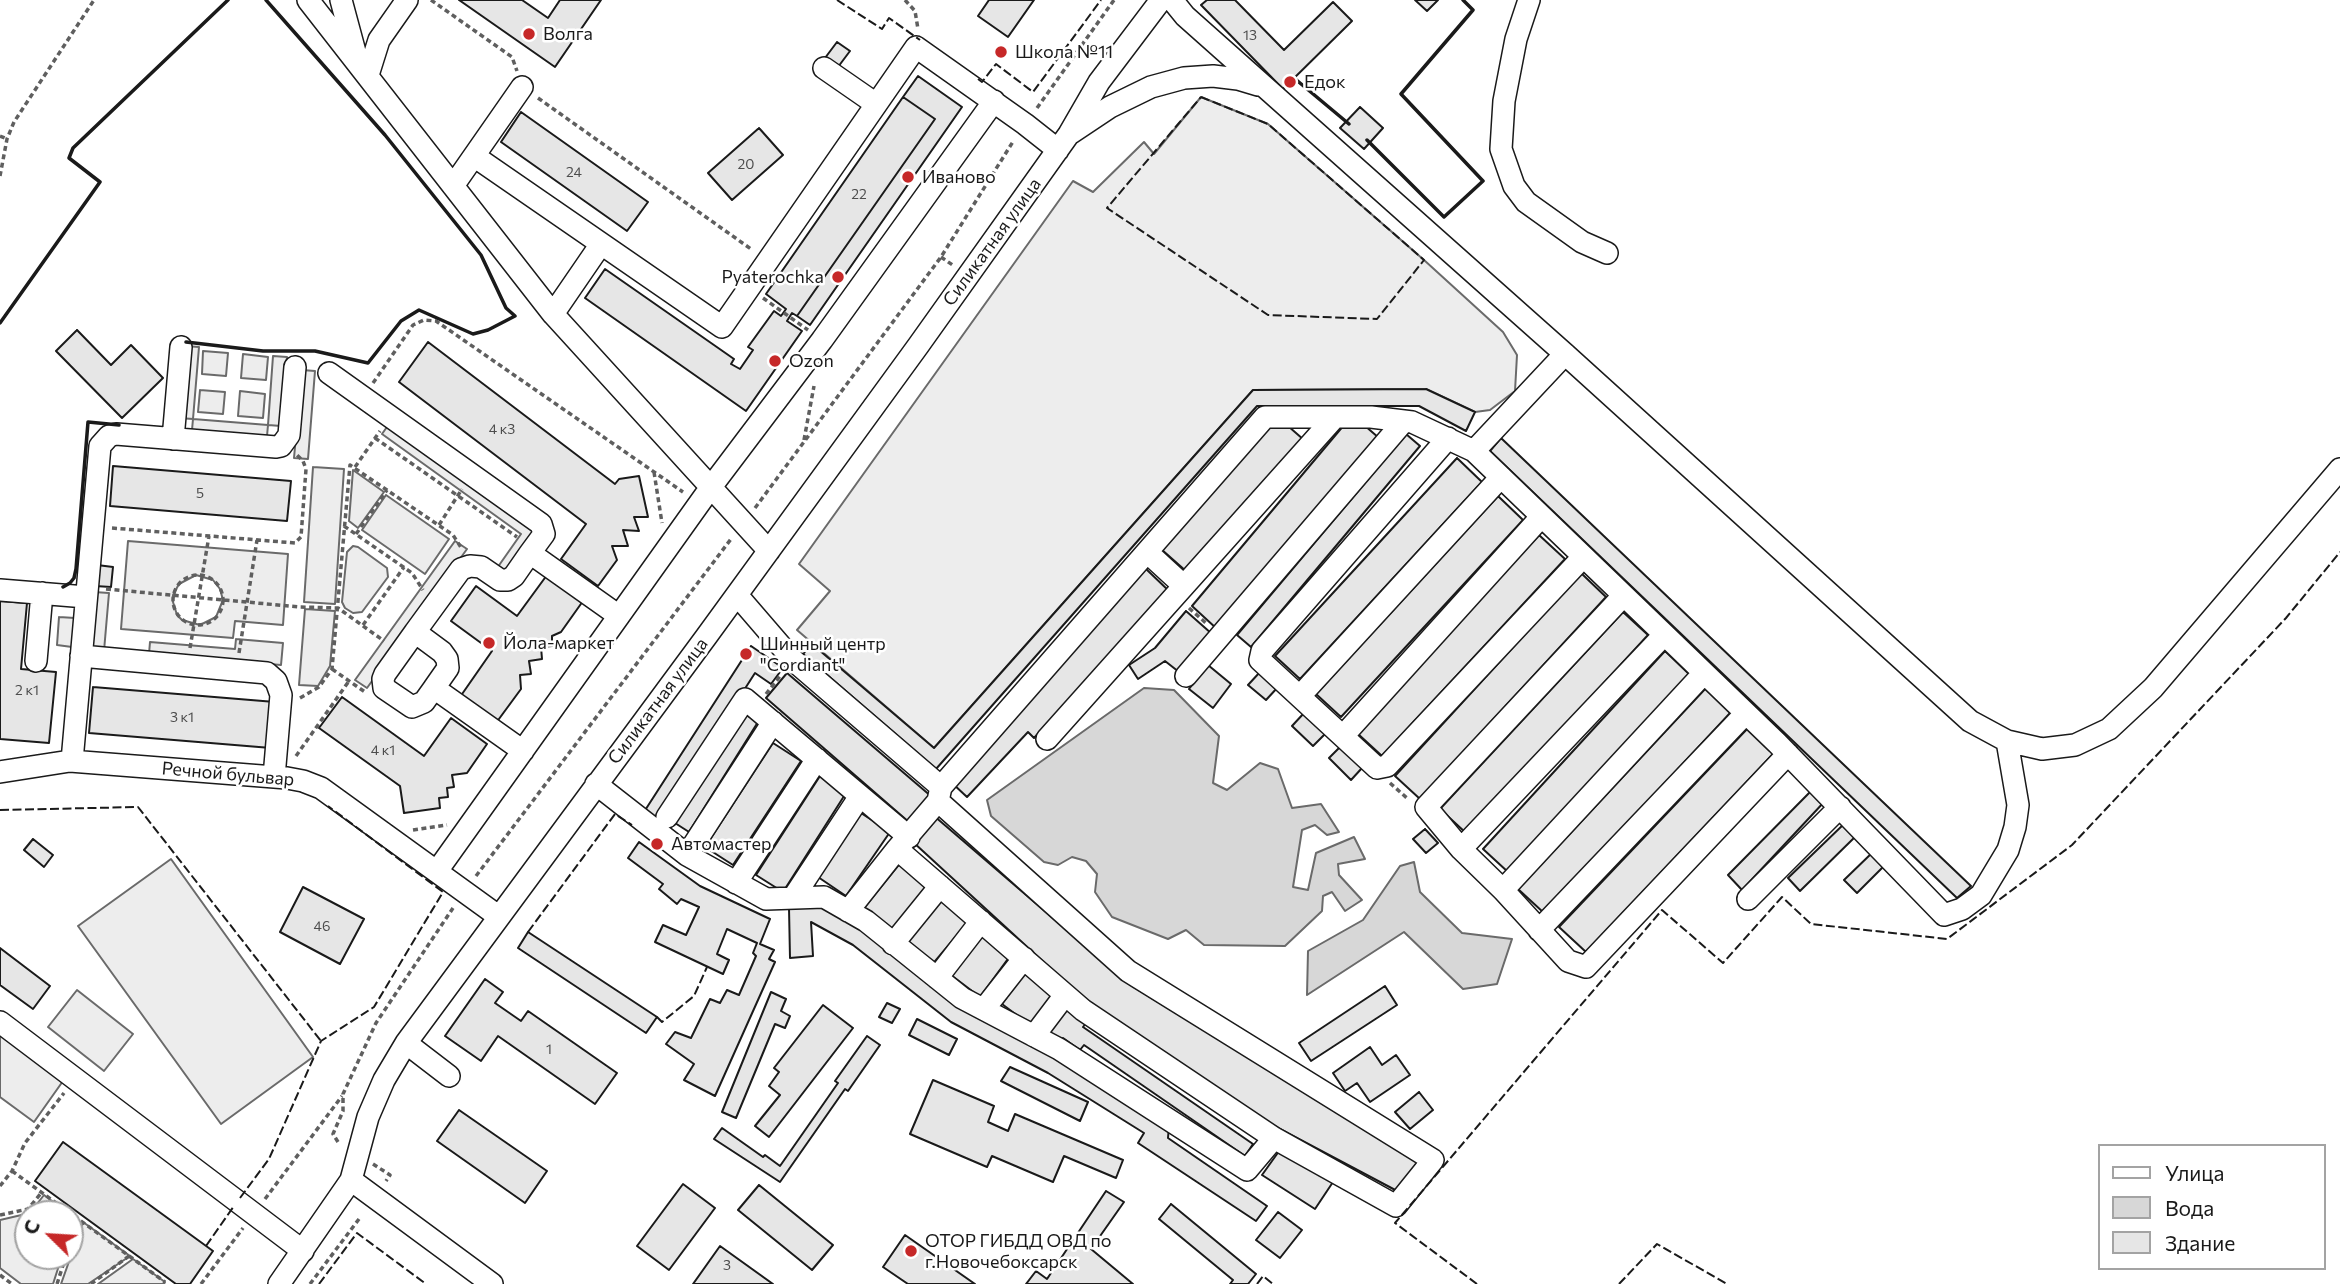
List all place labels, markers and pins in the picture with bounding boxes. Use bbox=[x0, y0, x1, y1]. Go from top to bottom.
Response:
place label: Волга bbox=[543, 23, 593, 45]
marker: Волга bbox=[521, 26, 537, 42]
place label: Школа №11 bbox=[1015, 41, 1113, 63]
marker: Школа №11 bbox=[993, 44, 1009, 60]
place label: Едок bbox=[1304, 71, 1346, 93]
marker: Едок bbox=[1282, 74, 1298, 90]
place label: Иваново bbox=[922, 166, 996, 188]
marker: Иваново bbox=[900, 169, 916, 185]
place label: Pyaterochka bbox=[721, 266, 824, 288]
marker: Pyaterochka bbox=[830, 269, 846, 285]
place label: Ozon bbox=[789, 350, 834, 372]
marker: Ozon bbox=[767, 353, 783, 369]
place label: Йола-маркет bbox=[503, 632, 614, 654]
place label: Шинный центр "Cordiant" bbox=[760, 633, 886, 676]
marker: Йола-маркет bbox=[481, 635, 497, 651]
marker: Шинный центр "Cordiant" bbox=[738, 646, 754, 662]
place label: Автомастер bbox=[671, 833, 771, 855]
marker: Автомастер bbox=[649, 836, 665, 852]
place label: ОТОР ГИБДД ОВД по г.Новочебоксарск bbox=[925, 1230, 1111, 1272]
marker: ОТОР ГИБДД ОВД по г.Новочебоксарск bbox=[903, 1243, 919, 1259]

